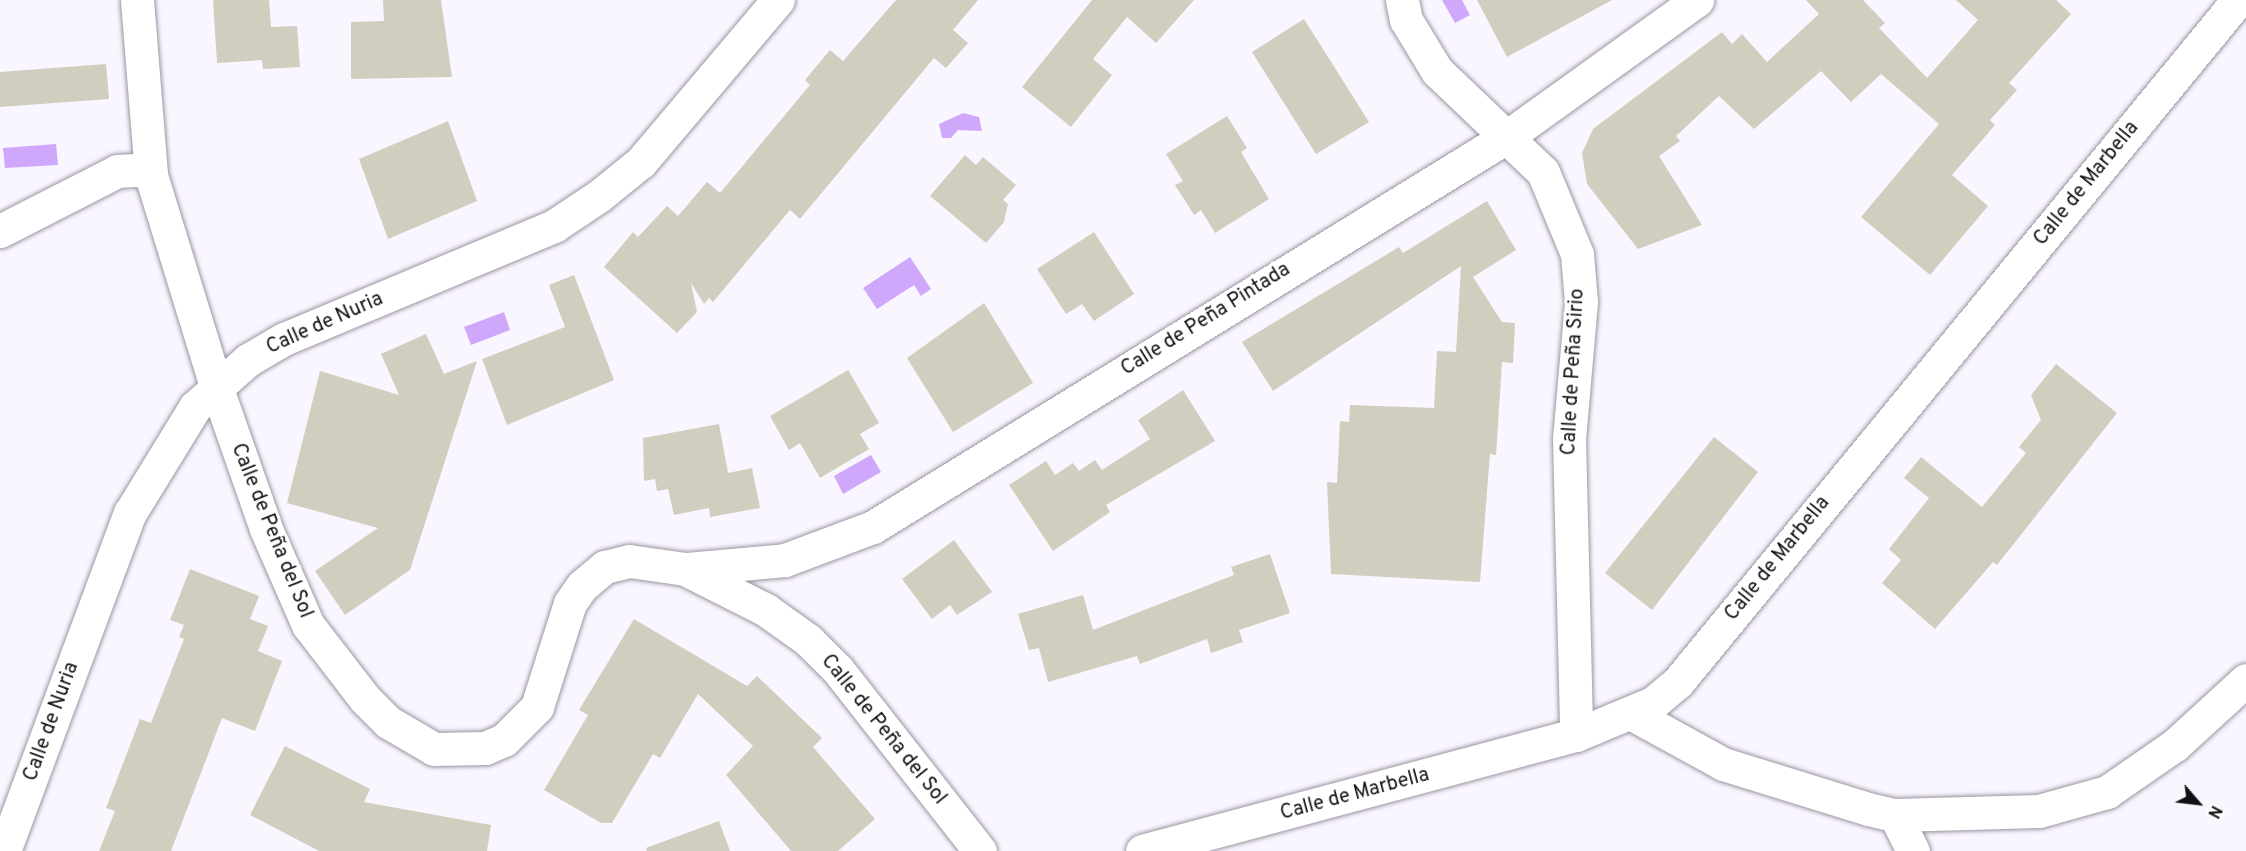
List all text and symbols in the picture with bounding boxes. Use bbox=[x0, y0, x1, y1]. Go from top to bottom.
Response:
street label: Calle de Marbella bbox=[2029, 117, 2145, 251]
street label: Calle de Peña Pintada bbox=[1117, 258, 1295, 382]
street label: Calle de Nuria bbox=[263, 288, 387, 360]
street label: Calle de Peña Sirio bbox=[1558, 288, 1590, 456]
street label: Calle de Peña del Sol bbox=[225, 440, 317, 622]
street label: Calle de Marbella bbox=[1720, 492, 1836, 626]
street label: Calle de Peña del Sol bbox=[815, 650, 951, 810]
street label: Calle de Nuria bbox=[19, 659, 85, 785]
street label: Calle de Marbella bbox=[1278, 764, 1432, 826]
north arrow bbox=[2168, 773, 2228, 833]
text: N bbox=[2202, 802, 2225, 821]

